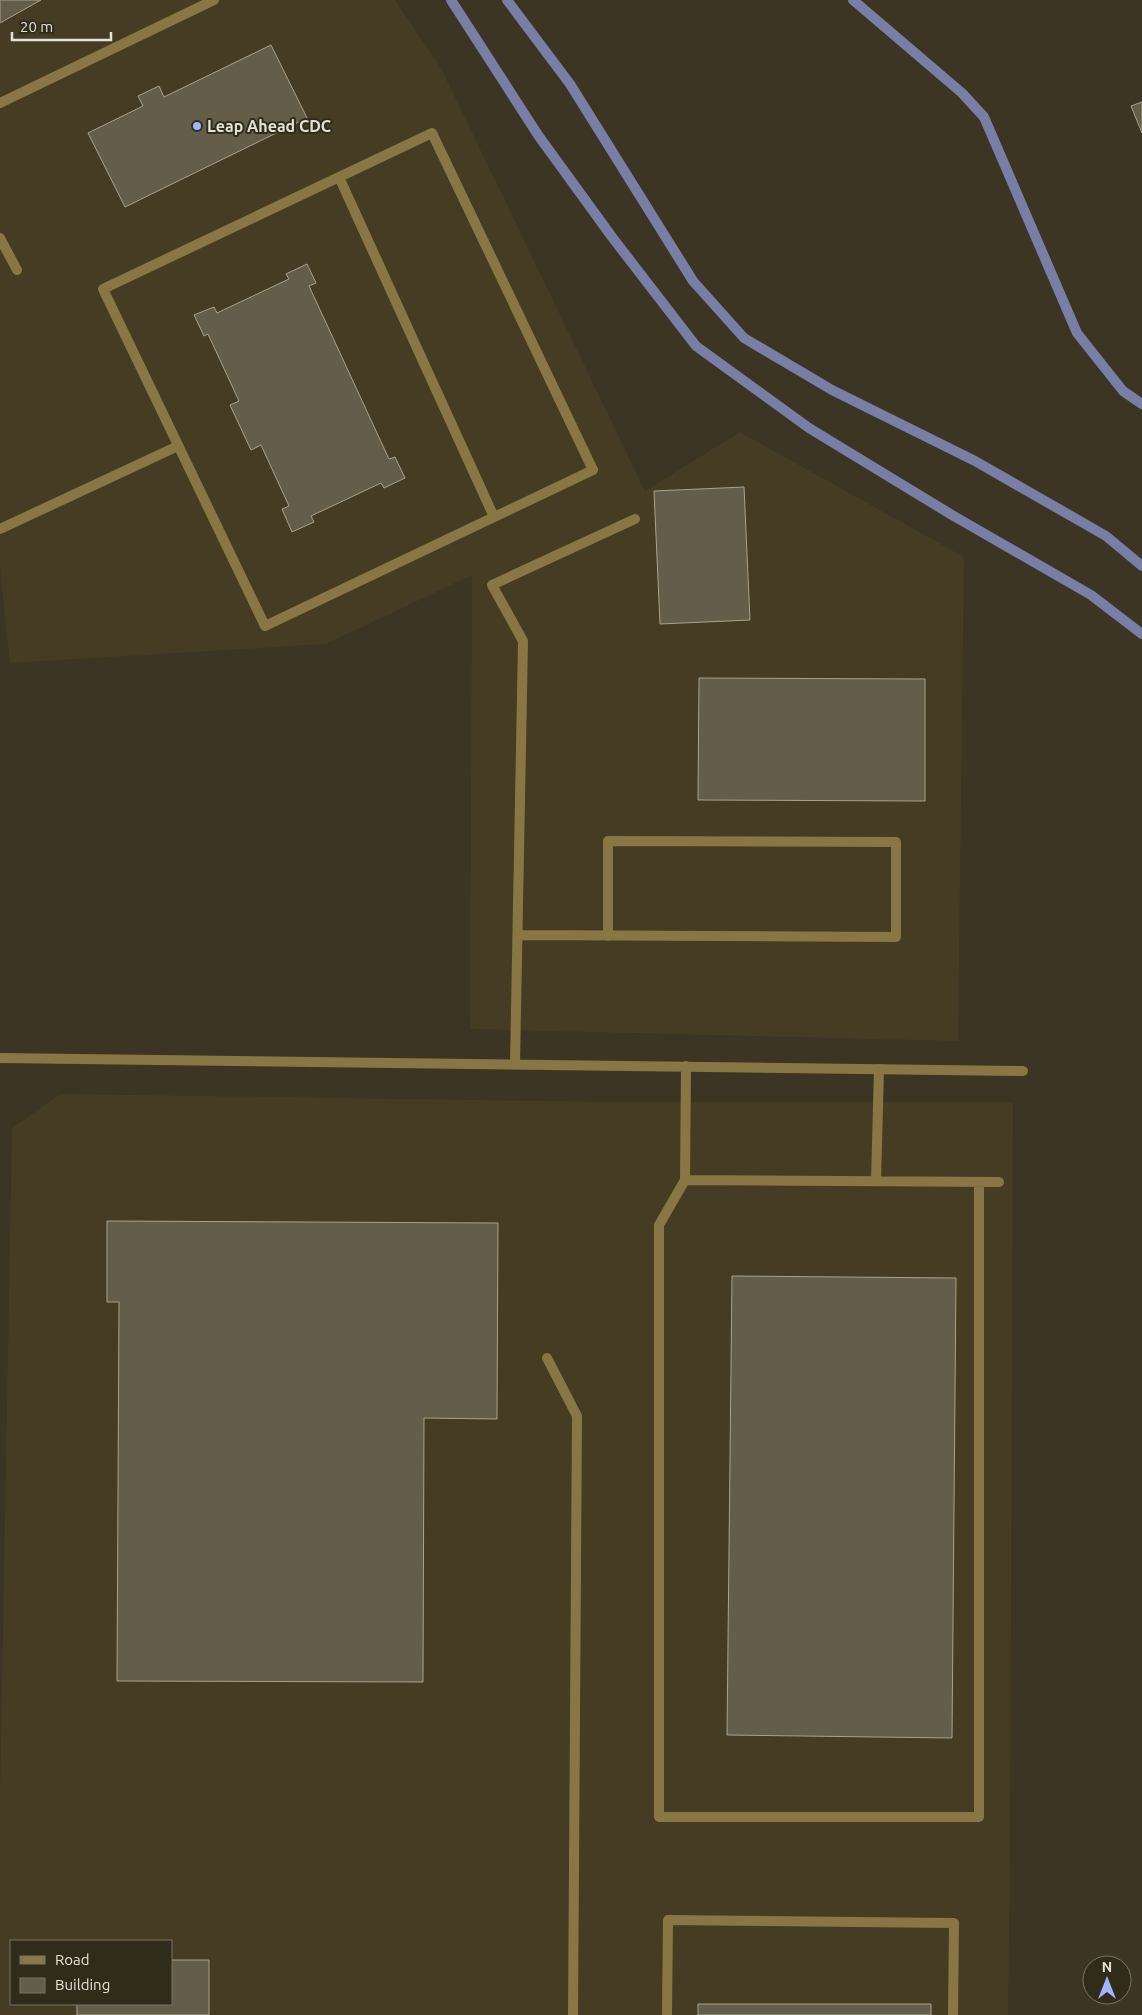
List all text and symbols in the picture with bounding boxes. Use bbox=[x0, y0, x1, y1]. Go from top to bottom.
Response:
scale bar bbox=[12, 10, 111, 42]
text: 20 m bbox=[20, 18, 53, 35]
place label: Leap Ahead CDC bbox=[207, 117, 331, 135]
marker: Leap Ahead CDC bbox=[191, 120, 203, 132]
legend bbox=[10, 1940, 172, 2005]
text: Road bbox=[55, 1951, 90, 1968]
north arrow bbox=[1082, 1955, 1132, 2005]
text: N bbox=[1102, 1959, 1112, 1975]
text: Building bbox=[55, 1976, 110, 1993]

